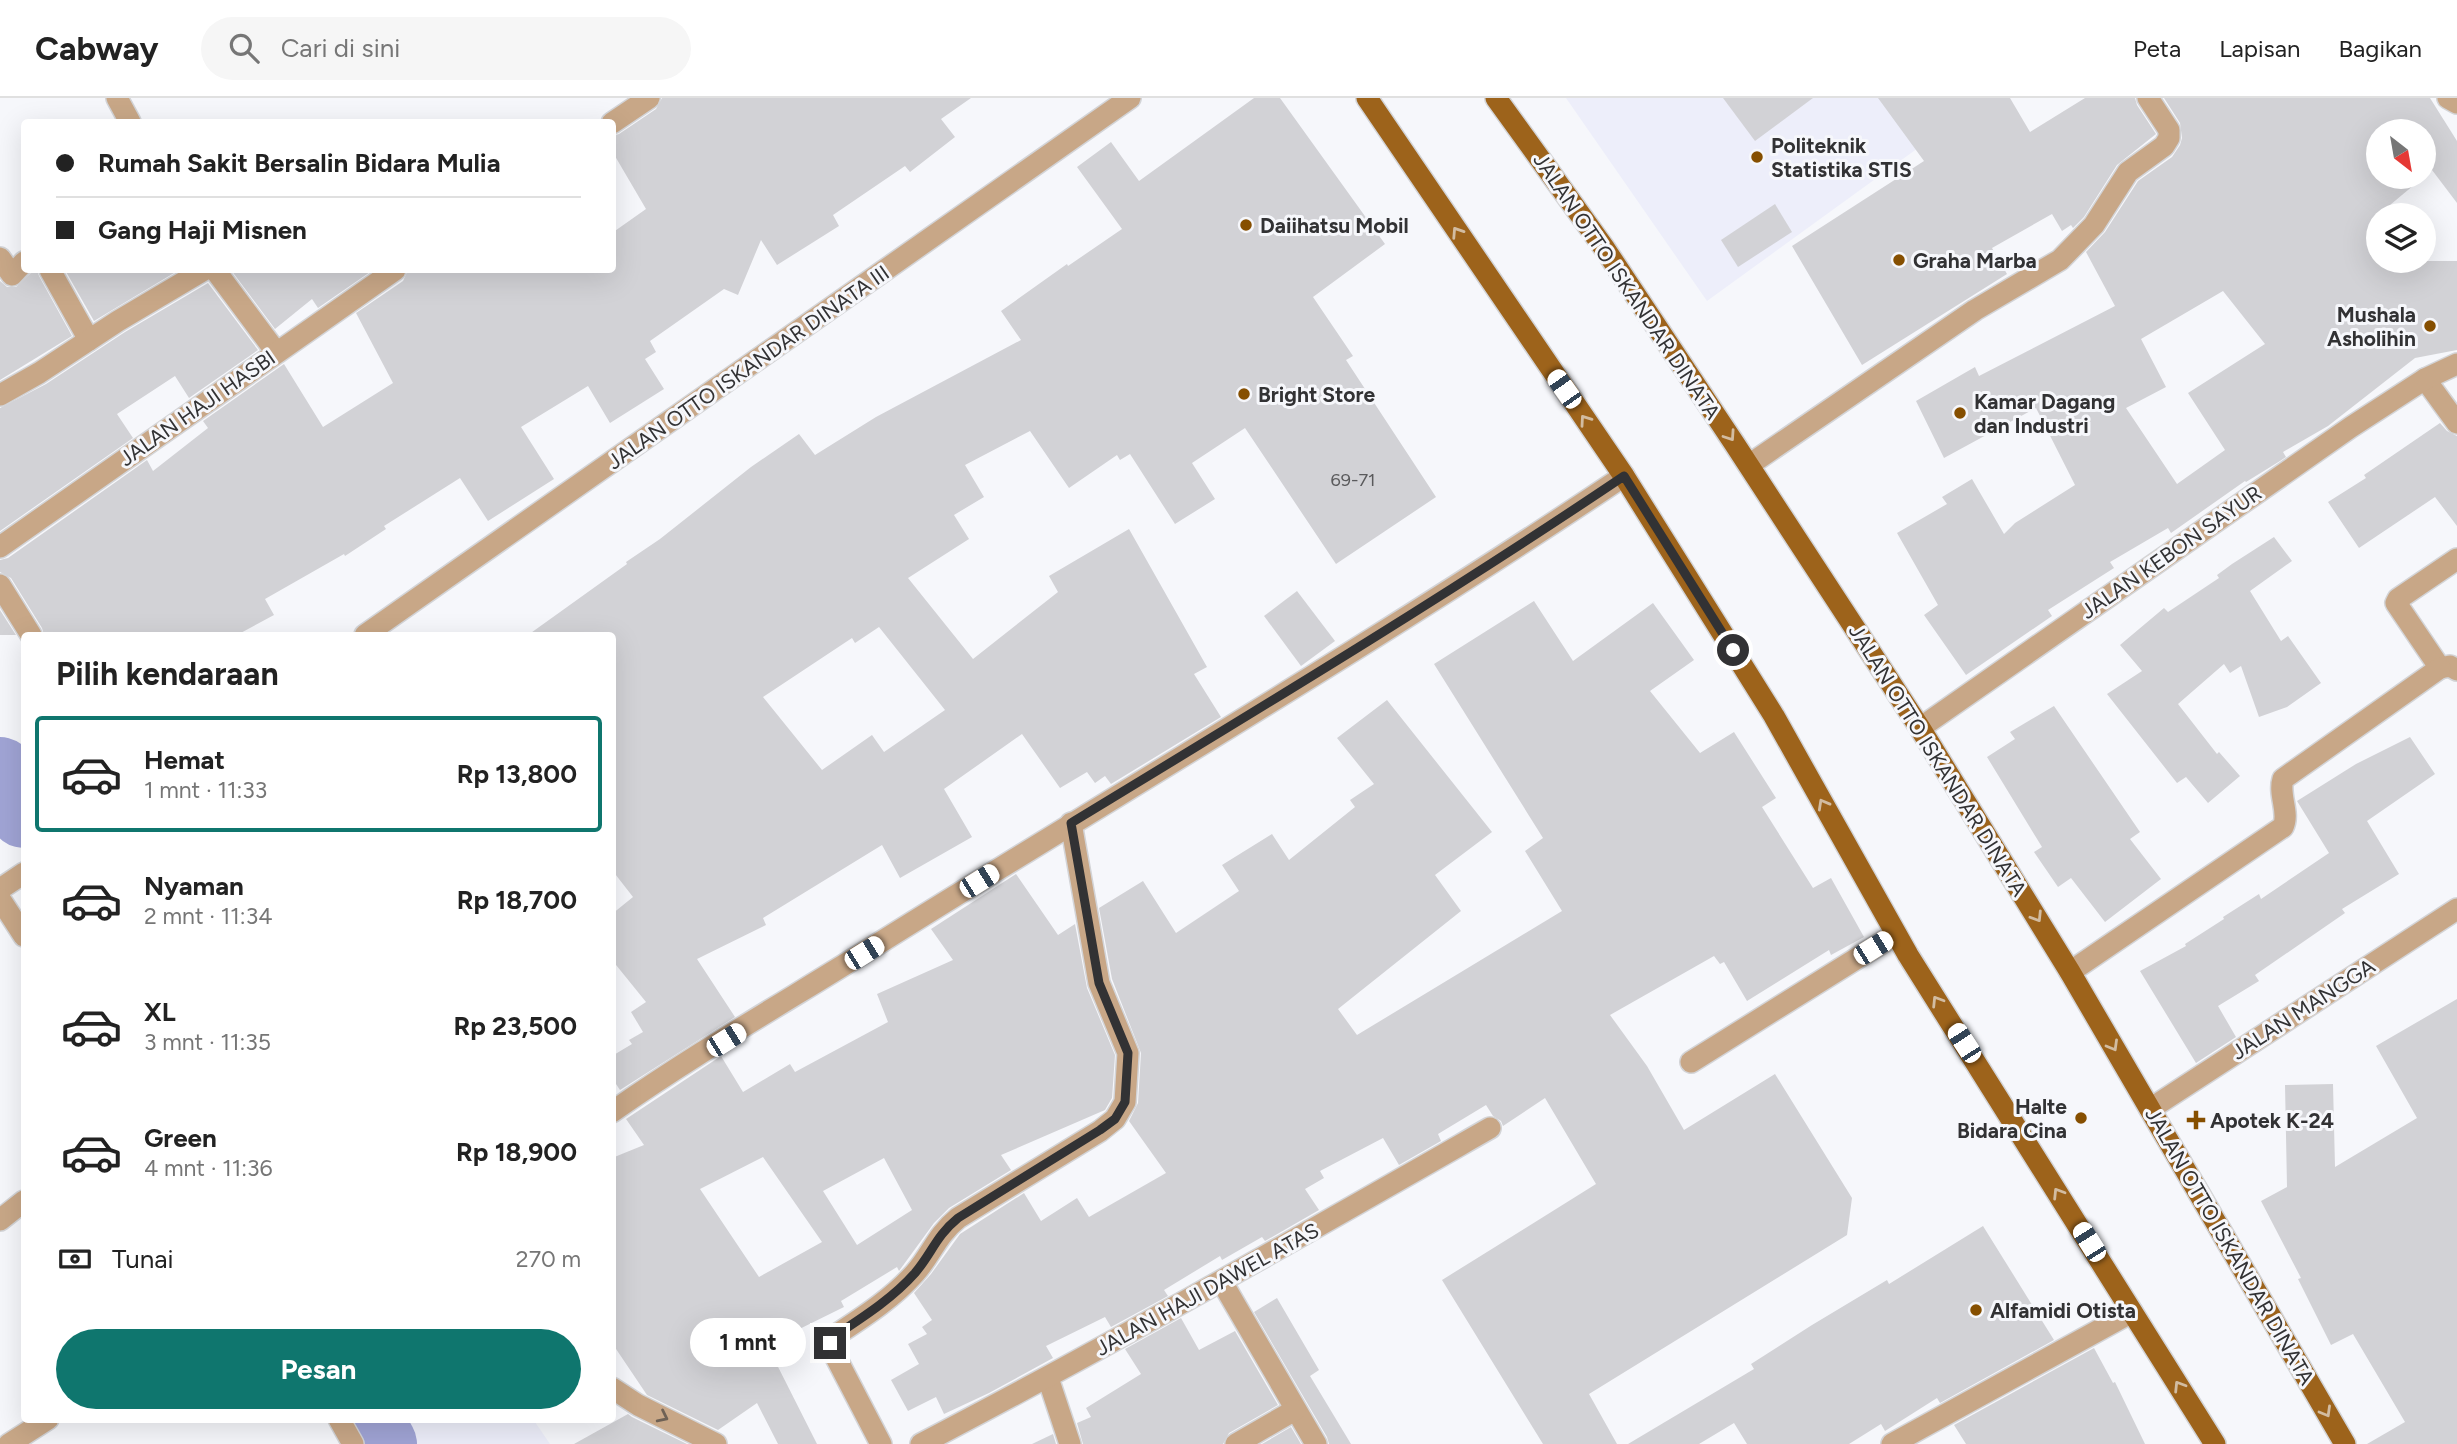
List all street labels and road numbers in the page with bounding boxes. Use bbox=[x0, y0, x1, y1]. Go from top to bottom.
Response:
street label: JALAN OTTO ISKANDAR DINATA bbox=[1528, 148, 1726, 424]
street label: JALAN OTTO ISKANDAR DINATA III bbox=[602, 260, 894, 474]
street label: JALAN HAJI HASBI bbox=[114, 345, 280, 471]
street label: JALAN KEBON SAYUR bbox=[2076, 480, 2266, 624]
street label: JALAN OTTO ISKANDAR DINATA bbox=[1844, 619, 2032, 901]
street label: JALAN MANGGA bbox=[2227, 953, 2379, 1065]
street label: JALAN OTTO ISKANDAR DINATA bbox=[2140, 1103, 2320, 1389]
street label: JALAN HAJI DAWEL ATAS bbox=[1091, 1217, 1323, 1361]

